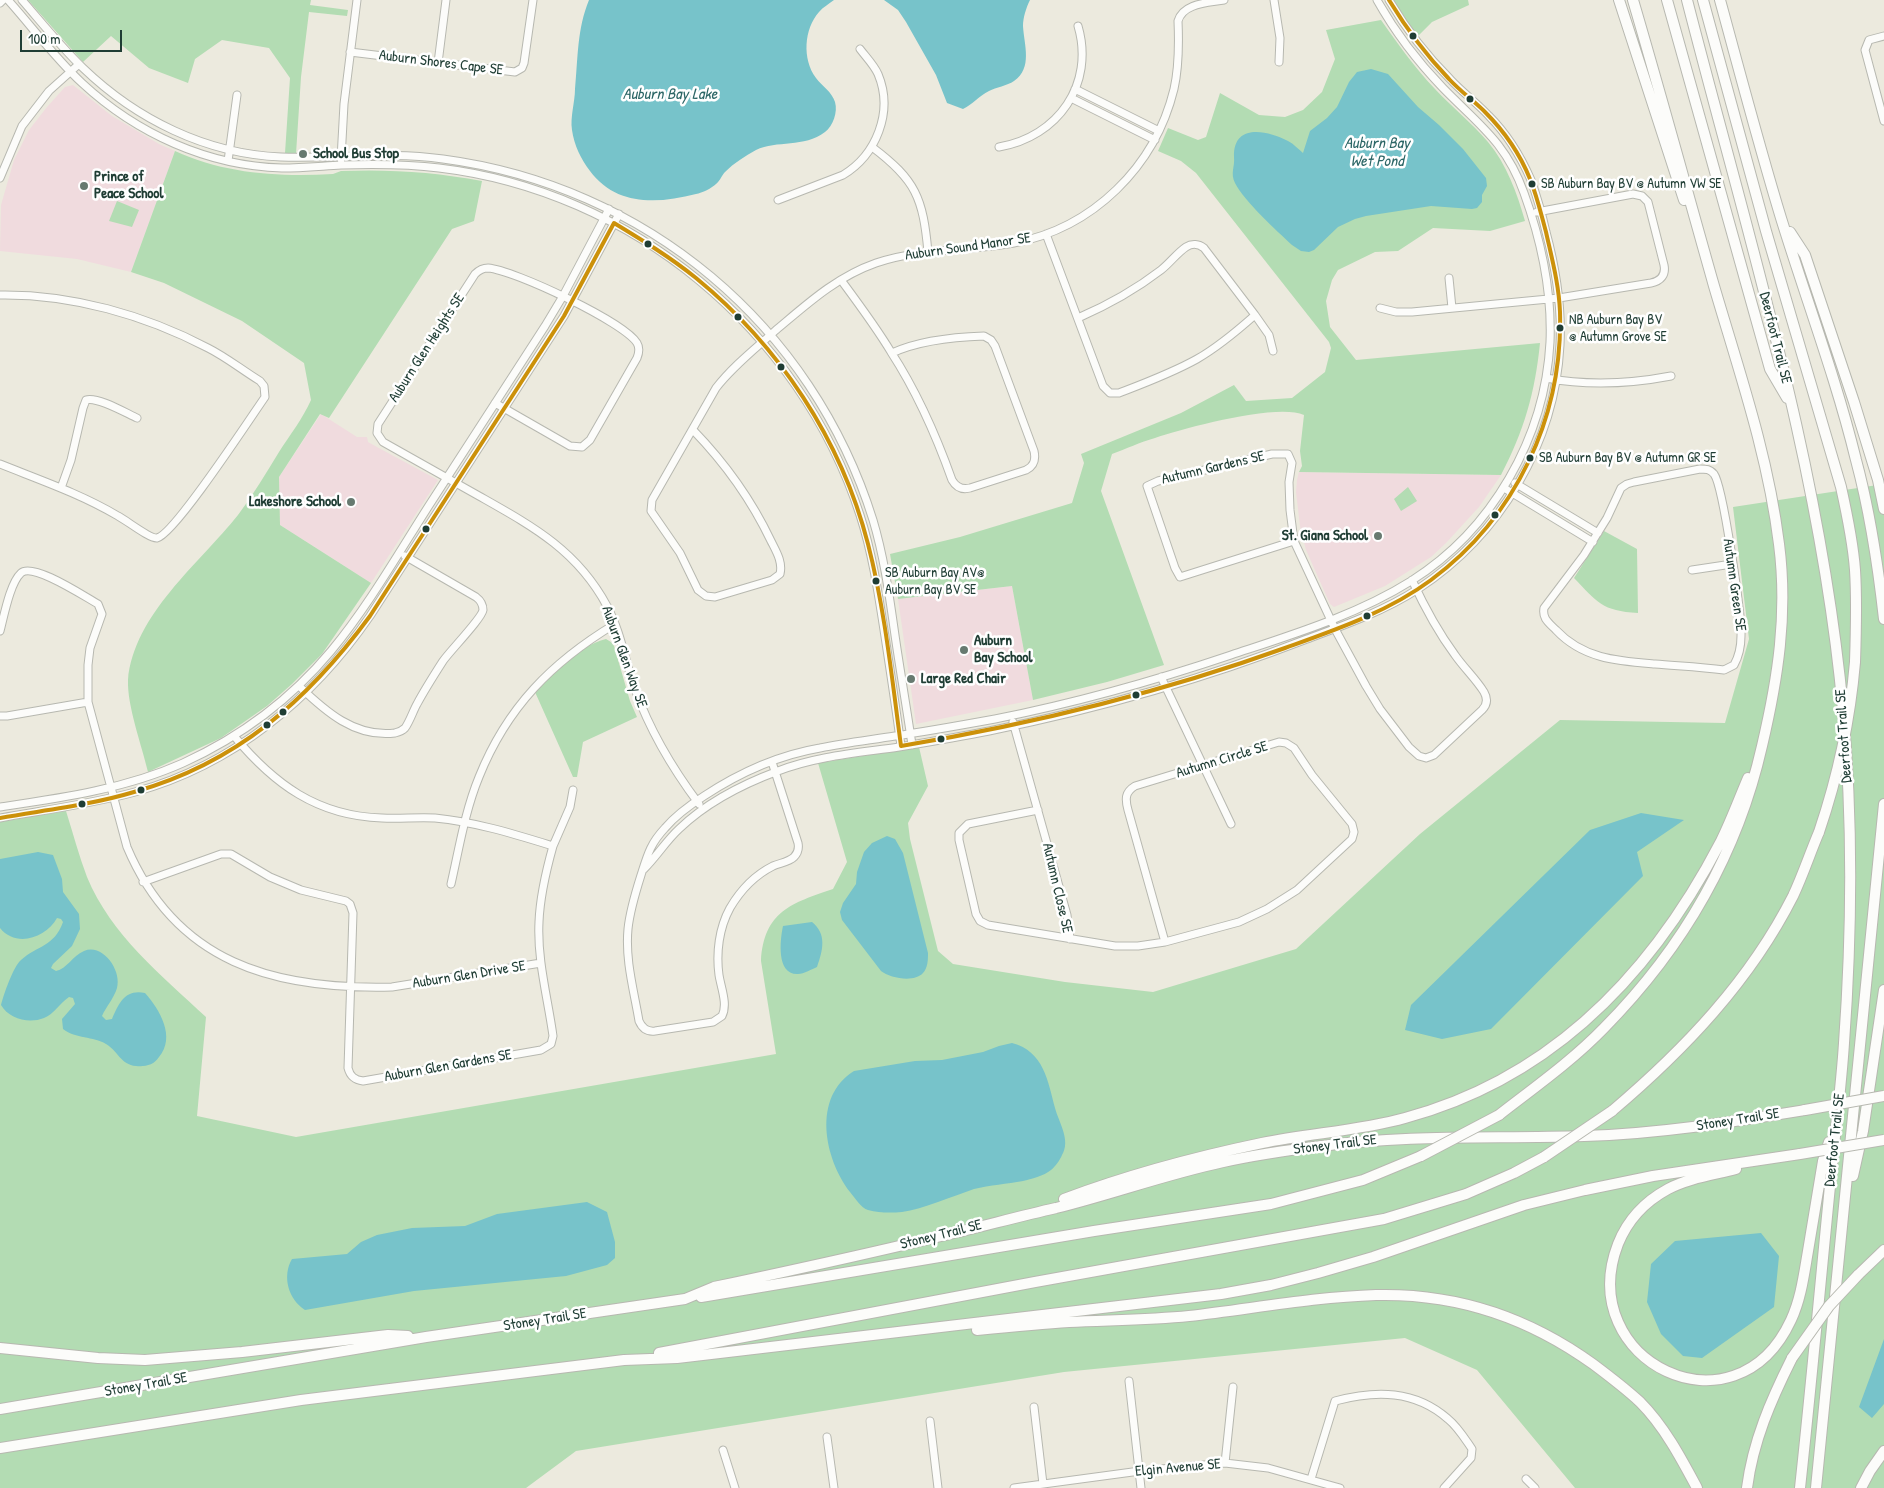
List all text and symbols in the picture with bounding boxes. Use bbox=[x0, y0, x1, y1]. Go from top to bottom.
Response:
scale bar bbox=[22, 20, 125, 52]
text: 100 m bbox=[28, 28, 61, 49]
unlabelled marker bbox=[1408, 31, 1418, 41]
street label: Auburn Shores Cape SE bbox=[378, 46, 504, 80]
water label: Auburn Bay Lake bbox=[623, 85, 717, 105]
unlabelled marker bbox=[1465, 94, 1475, 104]
water label: Auburn Bay Wet Pond bbox=[1344, 134, 1410, 172]
place label: School Bus Stop bbox=[313, 145, 399, 163]
marker: School Bus Stop bbox=[297, 148, 309, 160]
place label: Prince of Peace School bbox=[94, 168, 163, 203]
place label: SB Auburn Bay BV @ Autumn VW SE bbox=[1541, 176, 1722, 192]
marker: SB Auburn Bay BV @ Autumn VW SE bbox=[1527, 179, 1537, 189]
marker: Prince of Peace School bbox=[78, 180, 90, 192]
street label: Auburn Sound Manor SE bbox=[904, 229, 1032, 265]
unlabelled marker bbox=[643, 239, 653, 249]
street label: Auburn Glen Heights SE bbox=[385, 290, 469, 406]
street label: Deerfoot Trail SE bbox=[1755, 290, 1795, 386]
unlabelled marker bbox=[733, 312, 743, 322]
place label: NB Auburn Bay BV @ Autumn Grove SE bbox=[1569, 312, 1667, 344]
marker: NB Auburn Bay BV @ Autumn Grove SE bbox=[1555, 323, 1565, 333]
unlabelled marker bbox=[776, 362, 786, 372]
street label: Autumn Gardens SE bbox=[1160, 447, 1266, 489]
place label: SB Auburn Bay BV @ Autumn GR SE bbox=[1539, 450, 1716, 466]
marker: SB Auburn Bay BV @ Autumn GR SE bbox=[1525, 453, 1535, 463]
place label: Lakeshore School bbox=[249, 493, 341, 511]
marker: Lakeshore School bbox=[345, 496, 357, 508]
unlabelled marker bbox=[1490, 510, 1500, 520]
unlabelled marker bbox=[421, 524, 431, 534]
place label: St. Giana School bbox=[1282, 527, 1368, 545]
marker: St. Giana School bbox=[1372, 530, 1384, 542]
street label: Autumn Green SE bbox=[1719, 537, 1749, 633]
place label: SB Auburn Bay AV@ Auburn Bay BV SE bbox=[885, 565, 985, 598]
marker: SB Auburn Bay AV@ Auburn Bay BV SE bbox=[871, 576, 881, 586]
street label: Auburn Glen Way SE bbox=[597, 603, 651, 711]
unlabelled marker bbox=[1362, 611, 1372, 621]
place label: Auburn Bay School bbox=[974, 632, 1032, 667]
marker: Auburn Bay School bbox=[958, 644, 970, 656]
place label: Large Red Chair bbox=[921, 670, 1006, 688]
marker: Large Red Chair bbox=[905, 673, 917, 685]
street label: Deerfoot Trail SE bbox=[1832, 689, 1856, 783]
unlabelled marker bbox=[1131, 690, 1141, 700]
unlabelled marker bbox=[278, 707, 288, 717]
unlabelled marker bbox=[262, 720, 272, 730]
unlabelled marker bbox=[936, 734, 946, 744]
street label: Autumn Circle SE bbox=[1174, 738, 1270, 782]
unlabelled marker bbox=[136, 785, 146, 795]
unlabelled marker bbox=[77, 799, 87, 809]
street label: Autumn Close SE bbox=[1038, 841, 1076, 935]
street label: Auburn Glen Drive SE bbox=[411, 957, 527, 993]
street label: Auburn Glen Gardens SE bbox=[383, 1046, 513, 1086]
street label: Deerfoot Trail SE bbox=[1821, 1092, 1849, 1188]
street label: Stoney Trail SE bbox=[1695, 1105, 1781, 1135]
street label: Stoney Trail SE bbox=[1292, 1131, 1378, 1159]
street label: Stoney Trail SE bbox=[898, 1216, 984, 1254]
street label: Stoney Trail SE bbox=[502, 1305, 588, 1335]
street label: Stoney Trail SE bbox=[103, 1369, 189, 1401]
street label: Elgin Avenue SE bbox=[1134, 1455, 1222, 1481]

